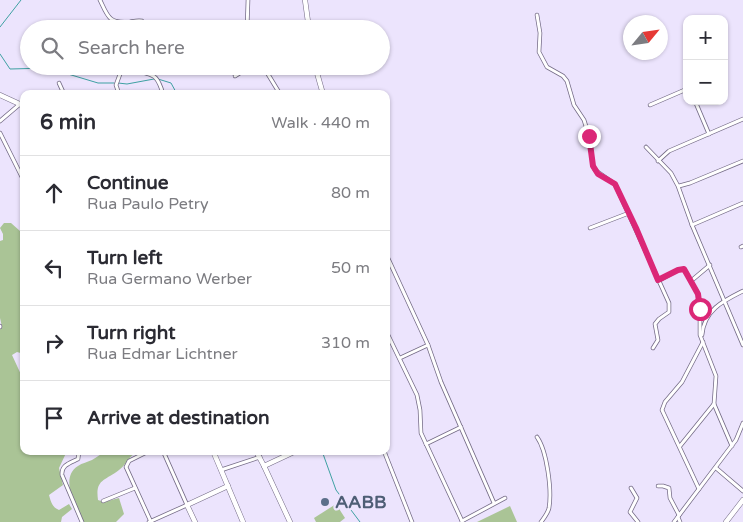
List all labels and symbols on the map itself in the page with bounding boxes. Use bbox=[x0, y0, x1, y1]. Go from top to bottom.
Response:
north arrow bbox=[623, 15, 668, 60]
route end bbox=[578, 125, 601, 148]
route start bbox=[689, 298, 712, 321]
place label: AABB bbox=[335, 491, 386, 513]
marker: AABB bbox=[319, 496, 331, 508]

